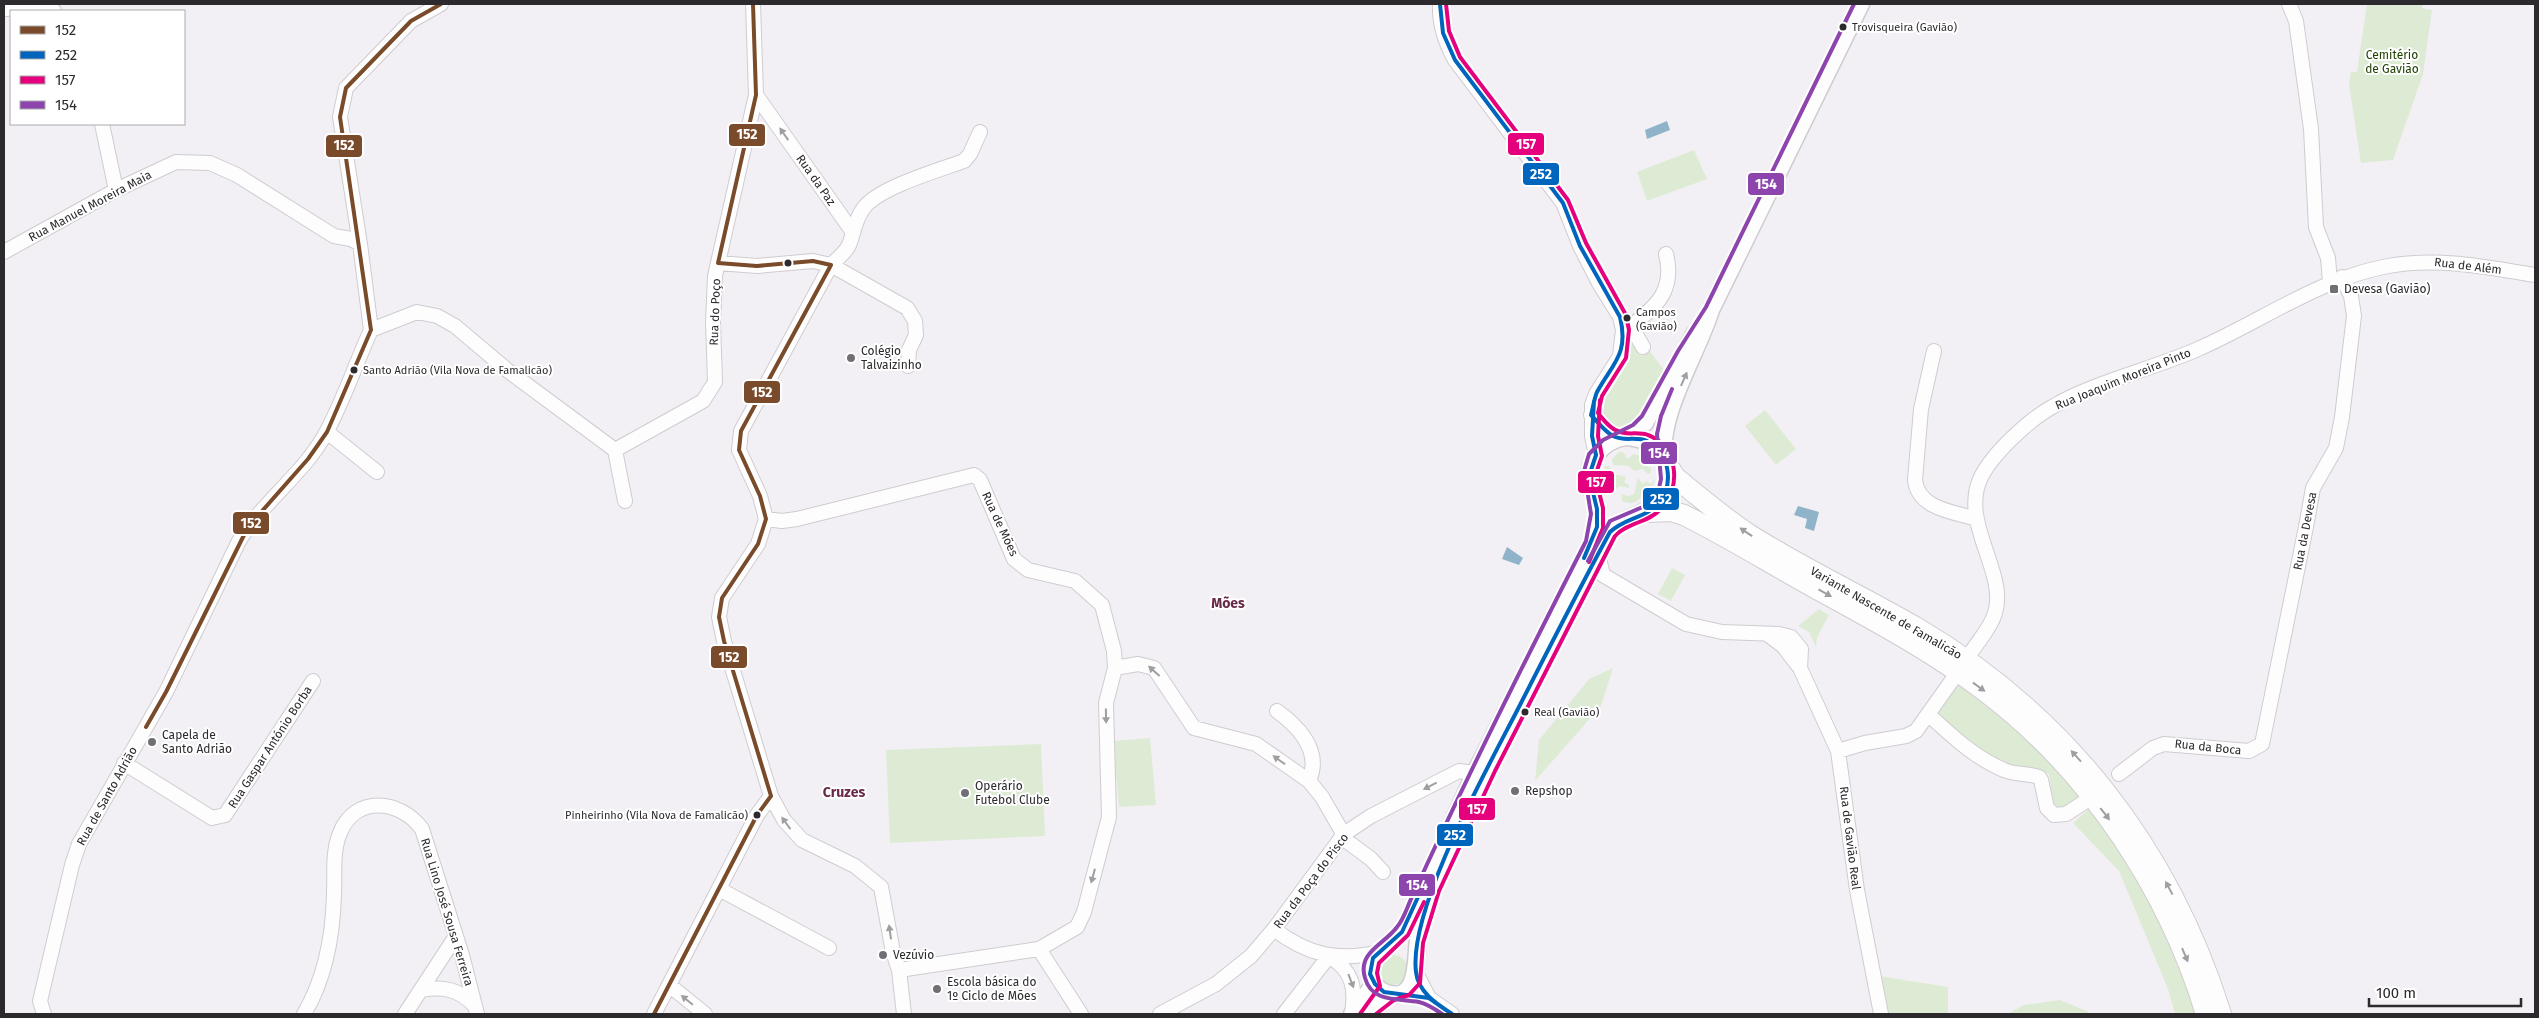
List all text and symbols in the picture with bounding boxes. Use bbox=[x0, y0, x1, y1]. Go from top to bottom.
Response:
legend bbox=[10, 10, 185, 125]
text: 152 bbox=[55, 21, 76, 39]
place label: Trovisqueira (Gavião) bbox=[1852, 21, 1957, 34]
marker: Trovisqueira (Gavião) bbox=[1838, 22, 1848, 32]
text: 252 bbox=[55, 46, 77, 64]
park label: Cemitério de Gavião bbox=[2365, 48, 2419, 76]
text: 157 bbox=[55, 71, 76, 89]
text: 154 bbox=[55, 96, 77, 114]
line badge: 152 bbox=[728, 123, 766, 147]
text: 152 bbox=[736, 126, 758, 143]
one-way arrow bbox=[779, 127, 789, 140]
line badge: 157 bbox=[1507, 132, 1545, 156]
line badge: 152 bbox=[325, 134, 363, 158]
text: 157 bbox=[1516, 136, 1537, 153]
text: 152 bbox=[333, 137, 355, 154]
street label: Rua da Paz bbox=[793, 152, 839, 208]
line badge: 252 bbox=[1522, 162, 1560, 186]
text: 252 bbox=[1530, 166, 1552, 183]
street label: Rua Manuel Moreira Maia bbox=[26, 168, 154, 244]
line badge: 154 bbox=[1747, 172, 1785, 196]
text: 154 bbox=[1755, 176, 1777, 193]
street label: Rua de Além bbox=[2433, 255, 2503, 277]
unlabelled marker bbox=[783, 258, 793, 268]
street label: Rua do Poço bbox=[707, 278, 723, 346]
place label: Devesa (Gavião) bbox=[2344, 282, 2430, 296]
marker: Devesa (Gavião) bbox=[2328, 283, 2340, 295]
place label: Campos (Gavião) bbox=[1636, 306, 1677, 333]
marker: Campos (Gavião) bbox=[1622, 313, 1632, 323]
place label: Colégio Talvaizinho bbox=[861, 344, 922, 372]
street label: Rua Joaquim Moreira Pinto bbox=[2053, 345, 2193, 413]
marker: Colégio Talvaizinho bbox=[845, 352, 857, 364]
place label: Santo Adrião (Vila Nova de Famalicão) bbox=[363, 364, 552, 377]
marker: Santo Adrião (Vila Nova de Famalicão) bbox=[349, 365, 359, 375]
one-way arrow bbox=[1680, 372, 1688, 386]
line badge: 152 bbox=[743, 380, 781, 404]
text: 152 bbox=[751, 384, 773, 401]
line badge: 154 bbox=[1640, 441, 1678, 465]
text: 154 bbox=[1648, 445, 1670, 462]
line badge: 157 bbox=[1577, 470, 1615, 494]
text: 157 bbox=[1586, 474, 1607, 491]
line badge: 252 bbox=[1642, 487, 1680, 511]
street label: Rua de Mões bbox=[979, 490, 1021, 559]
text: 252 bbox=[1650, 491, 1672, 508]
street label: Rua da Devesa bbox=[2291, 491, 2319, 571]
line badge: 152 bbox=[232, 511, 270, 535]
text: 152 bbox=[240, 515, 262, 532]
one-way arrow bbox=[1740, 527, 1753, 537]
street label: Variante Nascente de Famalicão bbox=[1808, 564, 1964, 662]
one-way arrow bbox=[1818, 589, 1832, 598]
district label: Mões bbox=[1211, 595, 1245, 612]
line badge: 152 bbox=[710, 645, 748, 669]
text: 152 bbox=[718, 649, 740, 666]
one-way arrow bbox=[1148, 665, 1160, 676]
one-way arrow bbox=[1972, 682, 1986, 692]
street label: Rua Gaspar António Borba bbox=[225, 683, 315, 811]
place label: Real (Gavião) bbox=[1534, 706, 1600, 719]
marker: Real (Gavião) bbox=[1520, 707, 1530, 717]
one-way arrow bbox=[1102, 708, 1110, 724]
place label: Capela de Santo Adrião bbox=[162, 728, 232, 756]
marker: Capela de Santo Adrião bbox=[146, 736, 158, 748]
street label: Rua da Boca bbox=[2174, 737, 2242, 757]
street label: Rua de Santo Adrião bbox=[74, 744, 140, 848]
one-way arrow bbox=[2070, 751, 2082, 763]
one-way arrow bbox=[1272, 755, 1285, 765]
place label: Operário Futebol Clube bbox=[975, 779, 1050, 807]
one-way arrow bbox=[1423, 782, 1437, 790]
district label: Cruzes bbox=[823, 784, 865, 801]
place label: Repshop bbox=[1525, 784, 1573, 798]
marker: Repshop bbox=[1509, 785, 1521, 797]
street label: Rua de Gavião Real bbox=[1837, 785, 1863, 891]
marker: Operário Futebol Clube bbox=[959, 787, 971, 799]
line badge: 157 bbox=[1458, 797, 1496, 821]
text: 157 bbox=[1467, 801, 1488, 818]
one-way arrow bbox=[2099, 807, 2110, 820]
place label: Pinheirinho (Vila Nova de Famalicão) bbox=[565, 809, 748, 822]
marker: Pinheirinho (Vila Nova de Famalicão) bbox=[752, 810, 762, 820]
one-way arrow bbox=[782, 816, 792, 829]
line badge: 252 bbox=[1436, 823, 1474, 847]
text: 252 bbox=[1444, 827, 1466, 844]
street label: Rua da Poça do Pisco bbox=[1271, 831, 1351, 931]
street label: Rua Lino José Sousa Ferreira bbox=[418, 836, 476, 988]
one-way arrow bbox=[1089, 869, 1097, 884]
line badge: 154 bbox=[1398, 873, 1436, 897]
text: 154 bbox=[1406, 877, 1428, 894]
one-way arrow bbox=[2165, 881, 2173, 896]
one-way arrow bbox=[886, 924, 894, 940]
place label: Vezúvio bbox=[893, 948, 934, 962]
one-way arrow bbox=[2181, 948, 2189, 962]
marker: Vezúvio bbox=[877, 949, 889, 961]
one-way arrow bbox=[1347, 974, 1355, 989]
place label: Escola básica do 1º Ciclo de Mões bbox=[947, 975, 1037, 1003]
scale bar bbox=[2369, 976, 2522, 1008]
marker: Escola básica do 1º Ciclo de Mões bbox=[931, 983, 943, 995]
text: 100 m bbox=[2376, 984, 2416, 1002]
one-way arrow bbox=[681, 994, 694, 1005]

